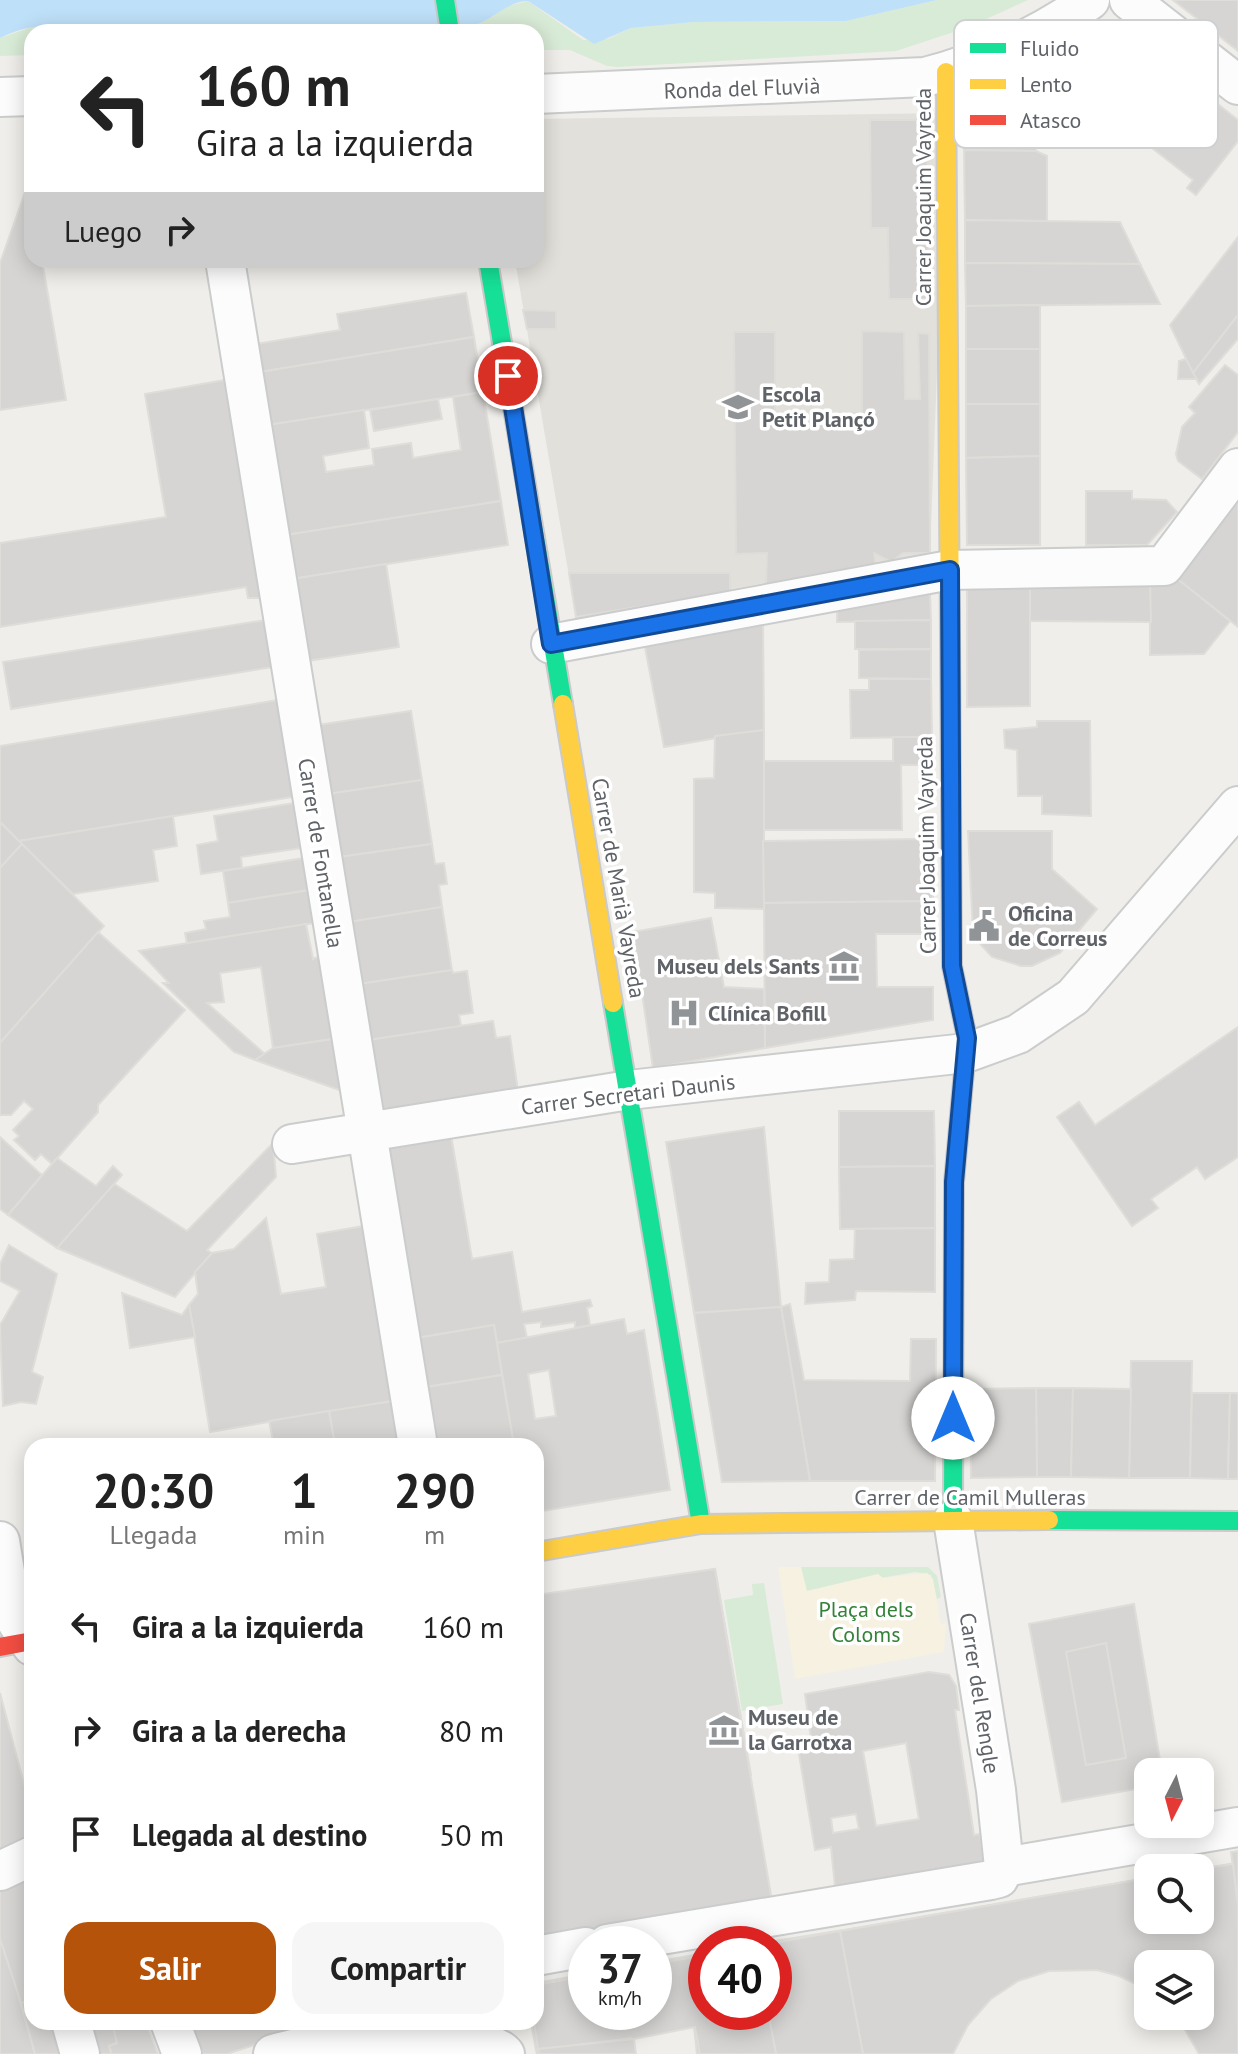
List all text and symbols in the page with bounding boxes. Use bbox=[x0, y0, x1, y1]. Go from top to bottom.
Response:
legend bbox=[954, 20, 1218, 148]
text: Fluido bbox=[1020, 34, 1079, 62]
text: 160 m bbox=[196, 49, 351, 121]
icon: left bbox=[64, 56, 168, 160]
text: Lento bbox=[1020, 70, 1072, 98]
street label: Ronda del Fluvià bbox=[663, 71, 821, 105]
street label: Carrer Joaquim Vayreda bbox=[909, 88, 937, 306]
text: Atasco bbox=[1020, 106, 1081, 134]
text: Gira a la izquierda bbox=[196, 119, 474, 166]
icon: right bbox=[158, 208, 202, 252]
text: Luego bbox=[64, 211, 142, 250]
pin bbox=[474, 342, 542, 410]
icon: arrive bbox=[486, 354, 530, 398]
place label: Escola Petit Plançó bbox=[762, 380, 875, 433]
school or university icon: Escola Petit Plançó bbox=[721, 390, 755, 424]
street label: Carrer Joaquim Vayreda bbox=[910, 736, 942, 954]
street label: Carrer de Fontanella bbox=[292, 756, 350, 950]
street label: Carrer de Marià Vayreda bbox=[586, 776, 652, 1000]
place label: Oficina de Correus bbox=[1008, 899, 1107, 952]
public building icon: Oficina de Correus bbox=[967, 909, 1001, 943]
museum icon: Museu dels Sants bbox=[827, 949, 861, 983]
place label: Museu dels Sants bbox=[657, 952, 820, 980]
hospital icon: Clínica Bofill bbox=[667, 996, 701, 1030]
place label: Clínica Bofill bbox=[708, 999, 827, 1027]
street label: Carrer Secretari Daunis bbox=[519, 1067, 737, 1121]
position arrow bbox=[911, 1376, 995, 1460]
text: 20:30 bbox=[93, 1459, 214, 1521]
text: 1 bbox=[290, 1459, 318, 1521]
text: 290 bbox=[394, 1459, 475, 1521]
street label: Carrer de Camil Mulleras bbox=[854, 1483, 1086, 1511]
text: Llegada bbox=[110, 1518, 197, 1551]
text: min bbox=[283, 1518, 325, 1551]
text: m bbox=[424, 1518, 445, 1551]
park label: Plaça dels Coloms bbox=[818, 1595, 914, 1648]
icon: left bbox=[64, 1604, 108, 1648]
text: Gira a la izquierda bbox=[132, 1607, 364, 1646]
text: 160 m bbox=[423, 1607, 504, 1646]
street label: Carrer del Rengle bbox=[953, 1611, 1007, 1775]
place label: Museu de la Garrotxa bbox=[748, 1703, 852, 1756]
icon: right bbox=[64, 1708, 108, 1752]
text: Gira a la derecha bbox=[132, 1711, 346, 1750]
text: 80 m bbox=[439, 1711, 504, 1750]
museum icon: Museu de la Garrotxa bbox=[707, 1713, 741, 1747]
north arrow bbox=[1134, 1758, 1214, 1838]
map controls bbox=[1134, 1758, 1214, 2030]
icon: arrive bbox=[64, 1812, 108, 1856]
text: Llegada al destino bbox=[132, 1815, 367, 1854]
text: 50 m bbox=[439, 1815, 504, 1854]
button: search bbox=[1134, 1854, 1214, 1934]
button: Salir bbox=[64, 1922, 276, 2014]
button: Compartir bbox=[292, 1922, 504, 2014]
speed limit sign: 40 bbox=[688, 1926, 792, 2030]
text: 37 bbox=[597, 1942, 643, 1994]
button: layers bbox=[1134, 1950, 1214, 2030]
text: km/h bbox=[598, 1985, 642, 2011]

